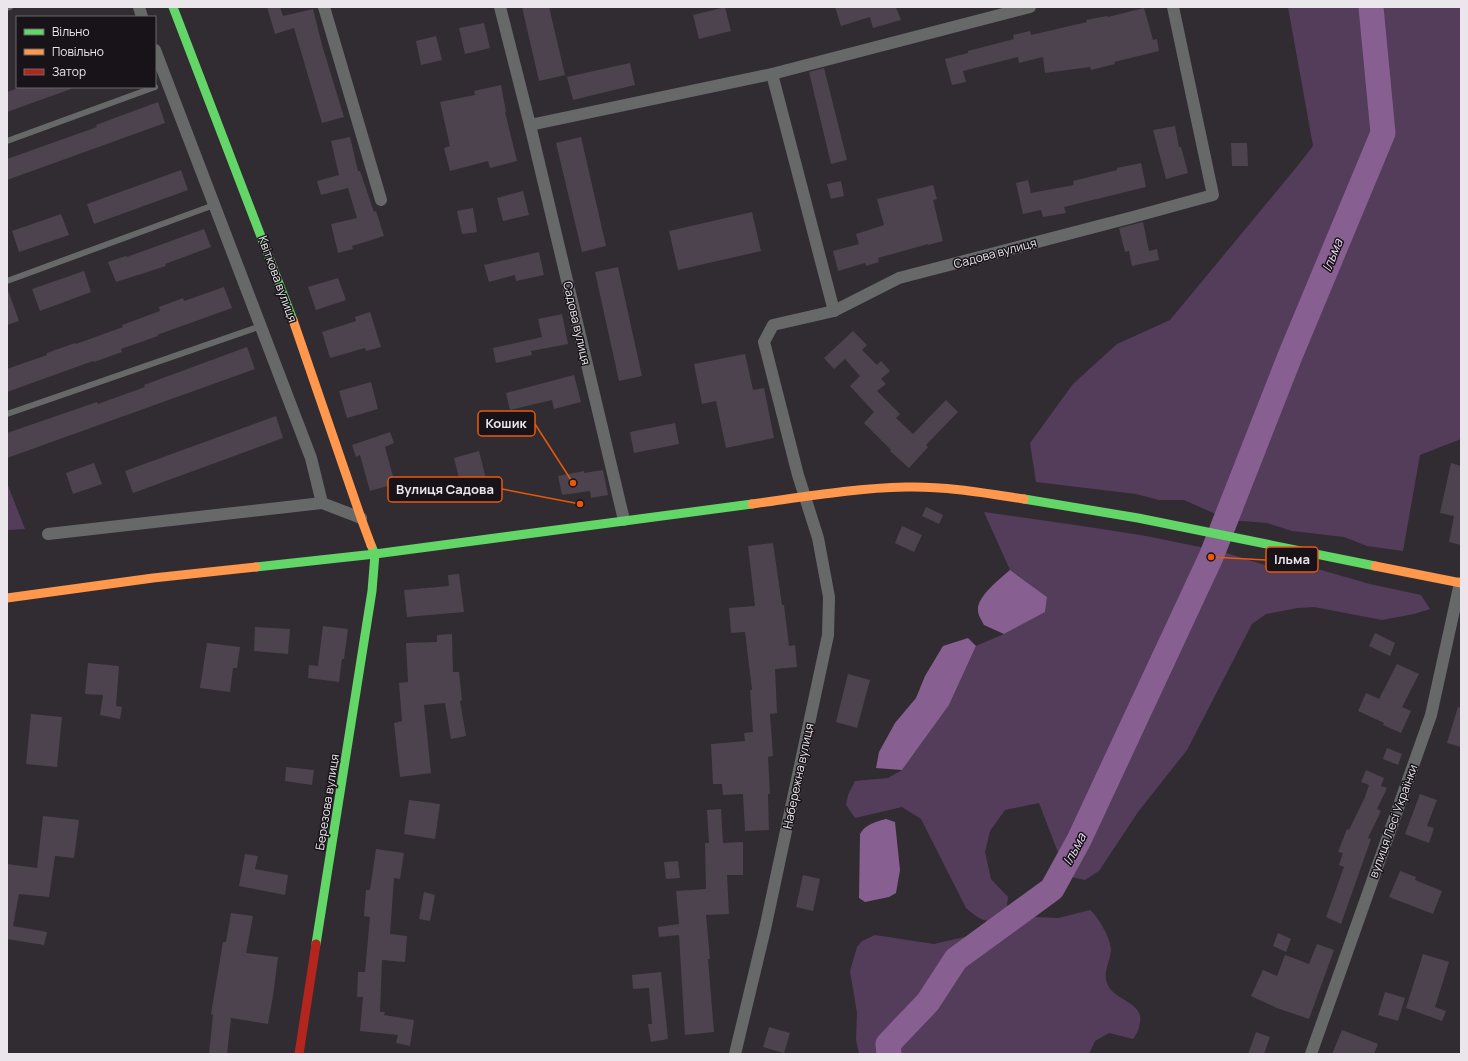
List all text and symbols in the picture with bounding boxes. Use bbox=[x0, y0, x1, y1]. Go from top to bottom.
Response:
legend bbox=[16, 16, 156, 88]
text: Вільно bbox=[52, 23, 90, 40]
text: Повільно bbox=[52, 43, 104, 60]
text: Затор bbox=[52, 63, 86, 80]
street label: Квіткова вулиця bbox=[254, 233, 302, 325]
street label: Садова вулиця bbox=[952, 234, 1038, 272]
water label: Ільма bbox=[1317, 235, 1347, 274]
street label: Садова вулиця bbox=[559, 280, 595, 366]
callout: Кошик bbox=[478, 411, 535, 436]
text: Кошик bbox=[485, 414, 528, 432]
callout: Вулиця Садова bbox=[388, 477, 502, 502]
text: Вулиця Садова bbox=[396, 480, 494, 498]
callout: Ільма bbox=[1266, 547, 1318, 572]
text: Ільма bbox=[1274, 550, 1310, 568]
street label: Набережна вулиця bbox=[778, 722, 818, 830]
street label: Березова вулиця bbox=[311, 753, 343, 851]
street label: вулиця Лесі Українки bbox=[1365, 762, 1421, 880]
water label: Ільма bbox=[1058, 829, 1090, 868]

